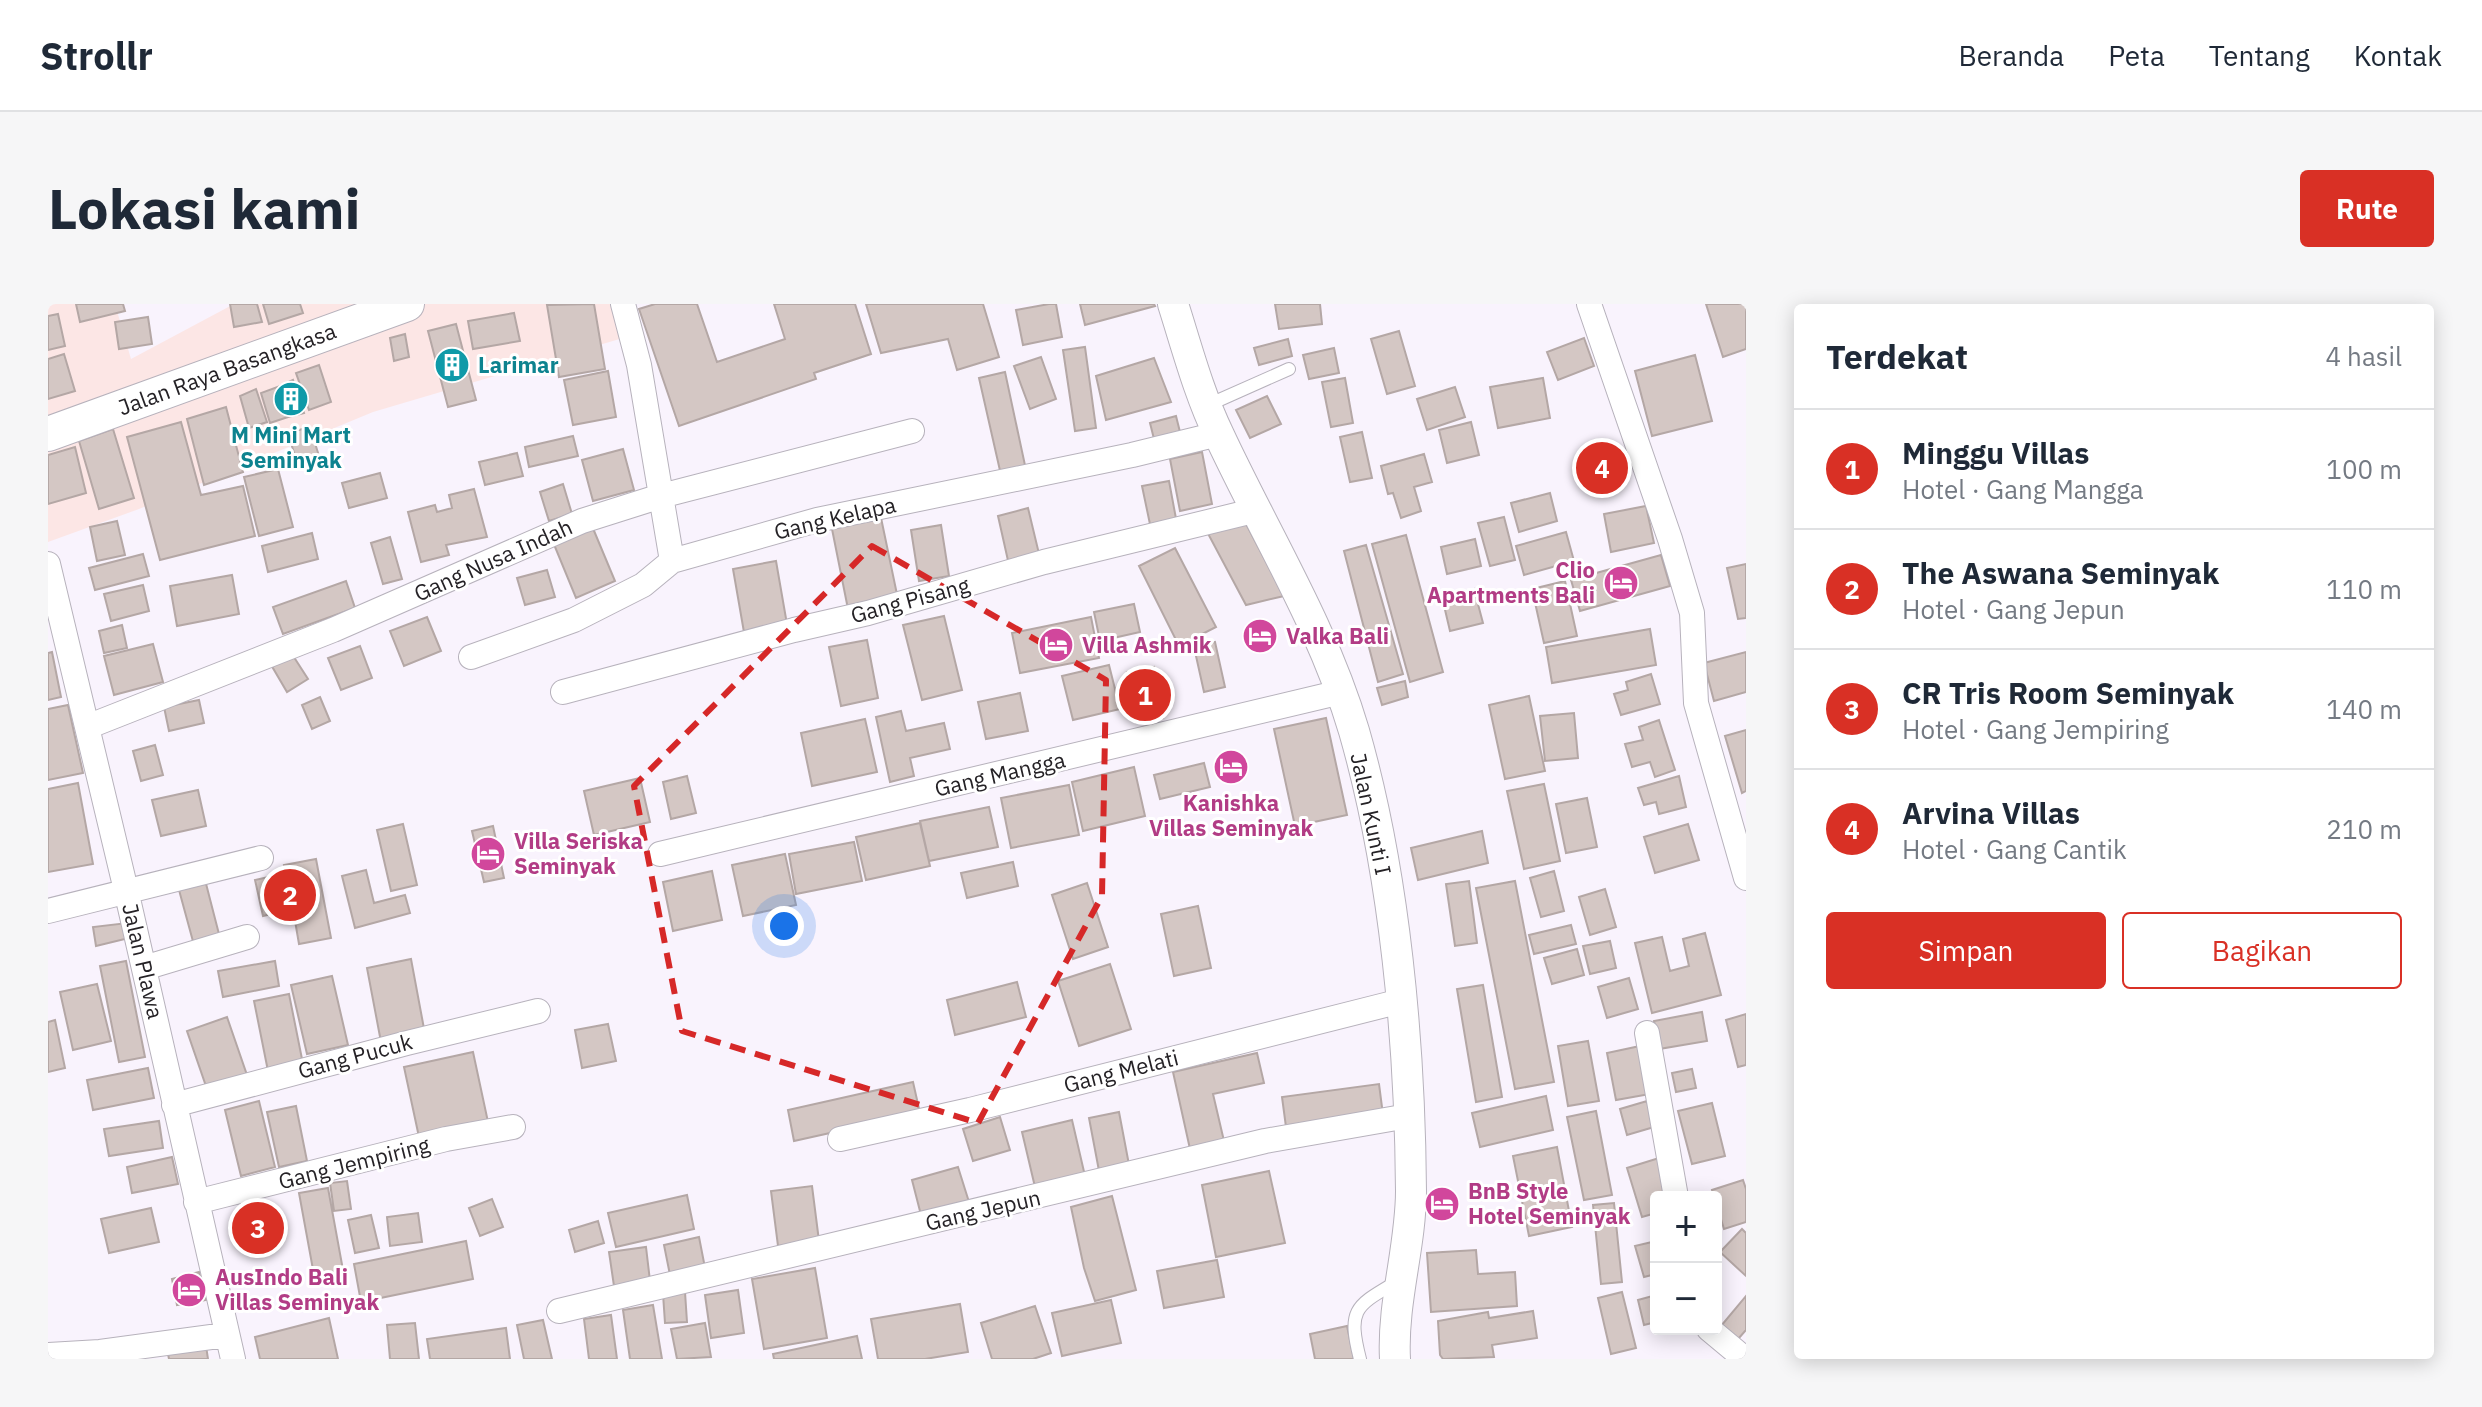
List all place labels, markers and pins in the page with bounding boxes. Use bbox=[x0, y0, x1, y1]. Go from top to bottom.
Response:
building icon: Larimar bbox=[433, 346, 471, 384]
place label: Larimar bbox=[478, 350, 559, 379]
building icon: M Mini Mart Seminyak bbox=[272, 380, 310, 418]
place label: M Mini Mart Seminyak bbox=[231, 420, 351, 474]
pin: 4 bbox=[1576, 438, 1628, 498]
place label: Clio Apartments Bali bbox=[1427, 555, 1595, 609]
hotel icon: Clio Apartments Bali bbox=[1602, 564, 1640, 602]
hotel icon: Valka Bali bbox=[1241, 617, 1279, 655]
place label: Valka Bali bbox=[1286, 621, 1389, 650]
hotel icon: Villa Ashmik bbox=[1037, 626, 1075, 664]
place label: Villa Ashmik bbox=[1082, 630, 1212, 659]
pin: 1 bbox=[1119, 665, 1171, 725]
hotel icon: Kanishka Villas Seminyak bbox=[1212, 748, 1250, 786]
place label: Kanishka Villas Seminyak bbox=[1149, 788, 1313, 842]
place label: Villa Seriska Seminyak bbox=[514, 826, 643, 880]
hotel icon: Villa Seriska Seminyak bbox=[469, 835, 507, 873]
pin: 2 bbox=[264, 865, 316, 925]
place label: BnB Style Hotel Seminyak bbox=[1468, 1176, 1631, 1230]
hotel icon: BnB Style Hotel Seminyak bbox=[1423, 1185, 1461, 1223]
pin: 3 bbox=[232, 1198, 284, 1258]
place label: AusIndo Bali Villas Seminyak bbox=[215, 1262, 379, 1316]
hotel icon: AusIndo Bali Villas Seminyak bbox=[170, 1271, 208, 1309]

